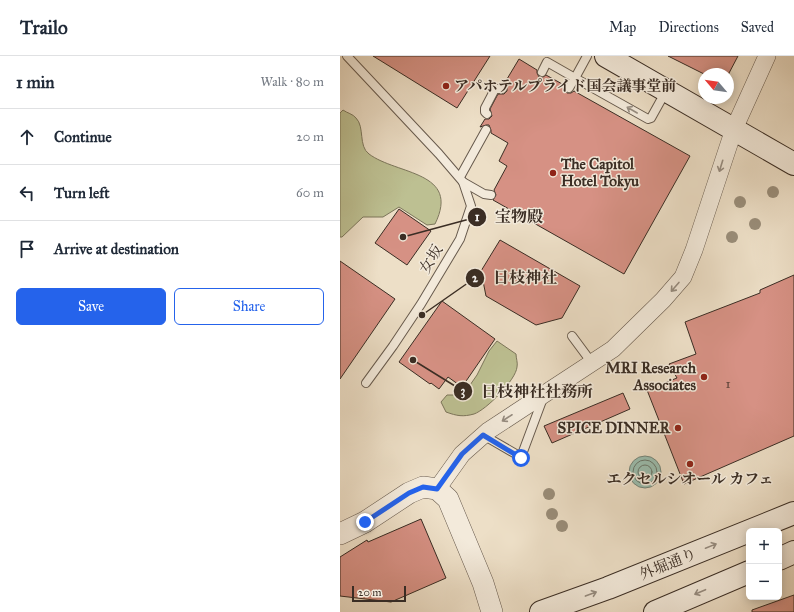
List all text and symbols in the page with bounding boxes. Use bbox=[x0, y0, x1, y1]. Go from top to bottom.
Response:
text: Trailo bbox=[20, 16, 68, 39]
text: Map bbox=[609, 19, 636, 36]
text: Directions bbox=[658, 19, 719, 36]
text: Saved bbox=[741, 19, 774, 36]
north arrow bbox=[698, 68, 734, 104]
text: 1 min bbox=[16, 72, 55, 93]
text: Walk · 80 m bbox=[261, 74, 324, 90]
place label: アパホテルプライド国会議事堂前 bbox=[454, 77, 677, 95]
marker: アパホテルプライド国会議事堂前 bbox=[441, 81, 451, 91]
one-way arrow bbox=[626, 106, 638, 114]
icon: ahead bbox=[16, 126, 38, 148]
text: Continue bbox=[54, 128, 112, 146]
text: 20 m bbox=[296, 129, 324, 145]
place label: The Capitol Hotel Tokyu bbox=[560, 155, 639, 191]
one-way arrow bbox=[717, 159, 724, 172]
marker: The Capitol Hotel Tokyu bbox=[548, 168, 558, 178]
icon: left bbox=[16, 182, 38, 204]
text: Turn left bbox=[54, 184, 110, 202]
text: 60 m bbox=[296, 185, 324, 201]
callout: 宝物殿 bbox=[467, 203, 551, 231]
text: 宝物殿 bbox=[495, 207, 543, 226]
text: 1 bbox=[475, 210, 480, 224]
icon: arrive bbox=[16, 238, 38, 260]
text: Arrive at destination bbox=[54, 240, 179, 258]
street label: 女坂 bbox=[416, 242, 446, 276]
callout: 日枝神社 bbox=[465, 264, 565, 292]
text: 日枝神社 bbox=[493, 268, 557, 287]
text: 2 bbox=[472, 271, 479, 285]
one-way arrow bbox=[670, 281, 679, 292]
button: Save bbox=[16, 288, 166, 325]
button: Share bbox=[174, 288, 324, 325]
place label: MRI Research Associates bbox=[605, 359, 697, 394]
marker: MRI Research Associates bbox=[699, 372, 709, 382]
house number: 1 bbox=[725, 376, 731, 392]
callout: 日枝神社社務所 bbox=[453, 377, 601, 405]
text: 日枝神社社務所 bbox=[481, 382, 593, 401]
text: 3 bbox=[461, 384, 466, 399]
one-way arrow bbox=[502, 414, 513, 422]
place label: SPICE DINNER bbox=[558, 419, 671, 437]
marker: SPICE DINNER bbox=[673, 423, 683, 433]
route start bbox=[512, 449, 530, 467]
marker: エクセルシオール カフェ bbox=[685, 459, 695, 469]
place label: エクセルシオール カフェ bbox=[607, 470, 773, 488]
route end bbox=[356, 513, 374, 531]
map controls bbox=[746, 528, 782, 600]
button: + bbox=[746, 528, 782, 564]
one-way arrow bbox=[705, 542, 717, 549]
street label: 外堀通り bbox=[637, 544, 699, 584]
button: − bbox=[746, 564, 782, 600]
scale bar bbox=[352, 584, 406, 603]
text: 20 m bbox=[358, 586, 381, 599]
one-way arrow bbox=[695, 589, 707, 597]
one-way arrow bbox=[584, 590, 597, 597]

